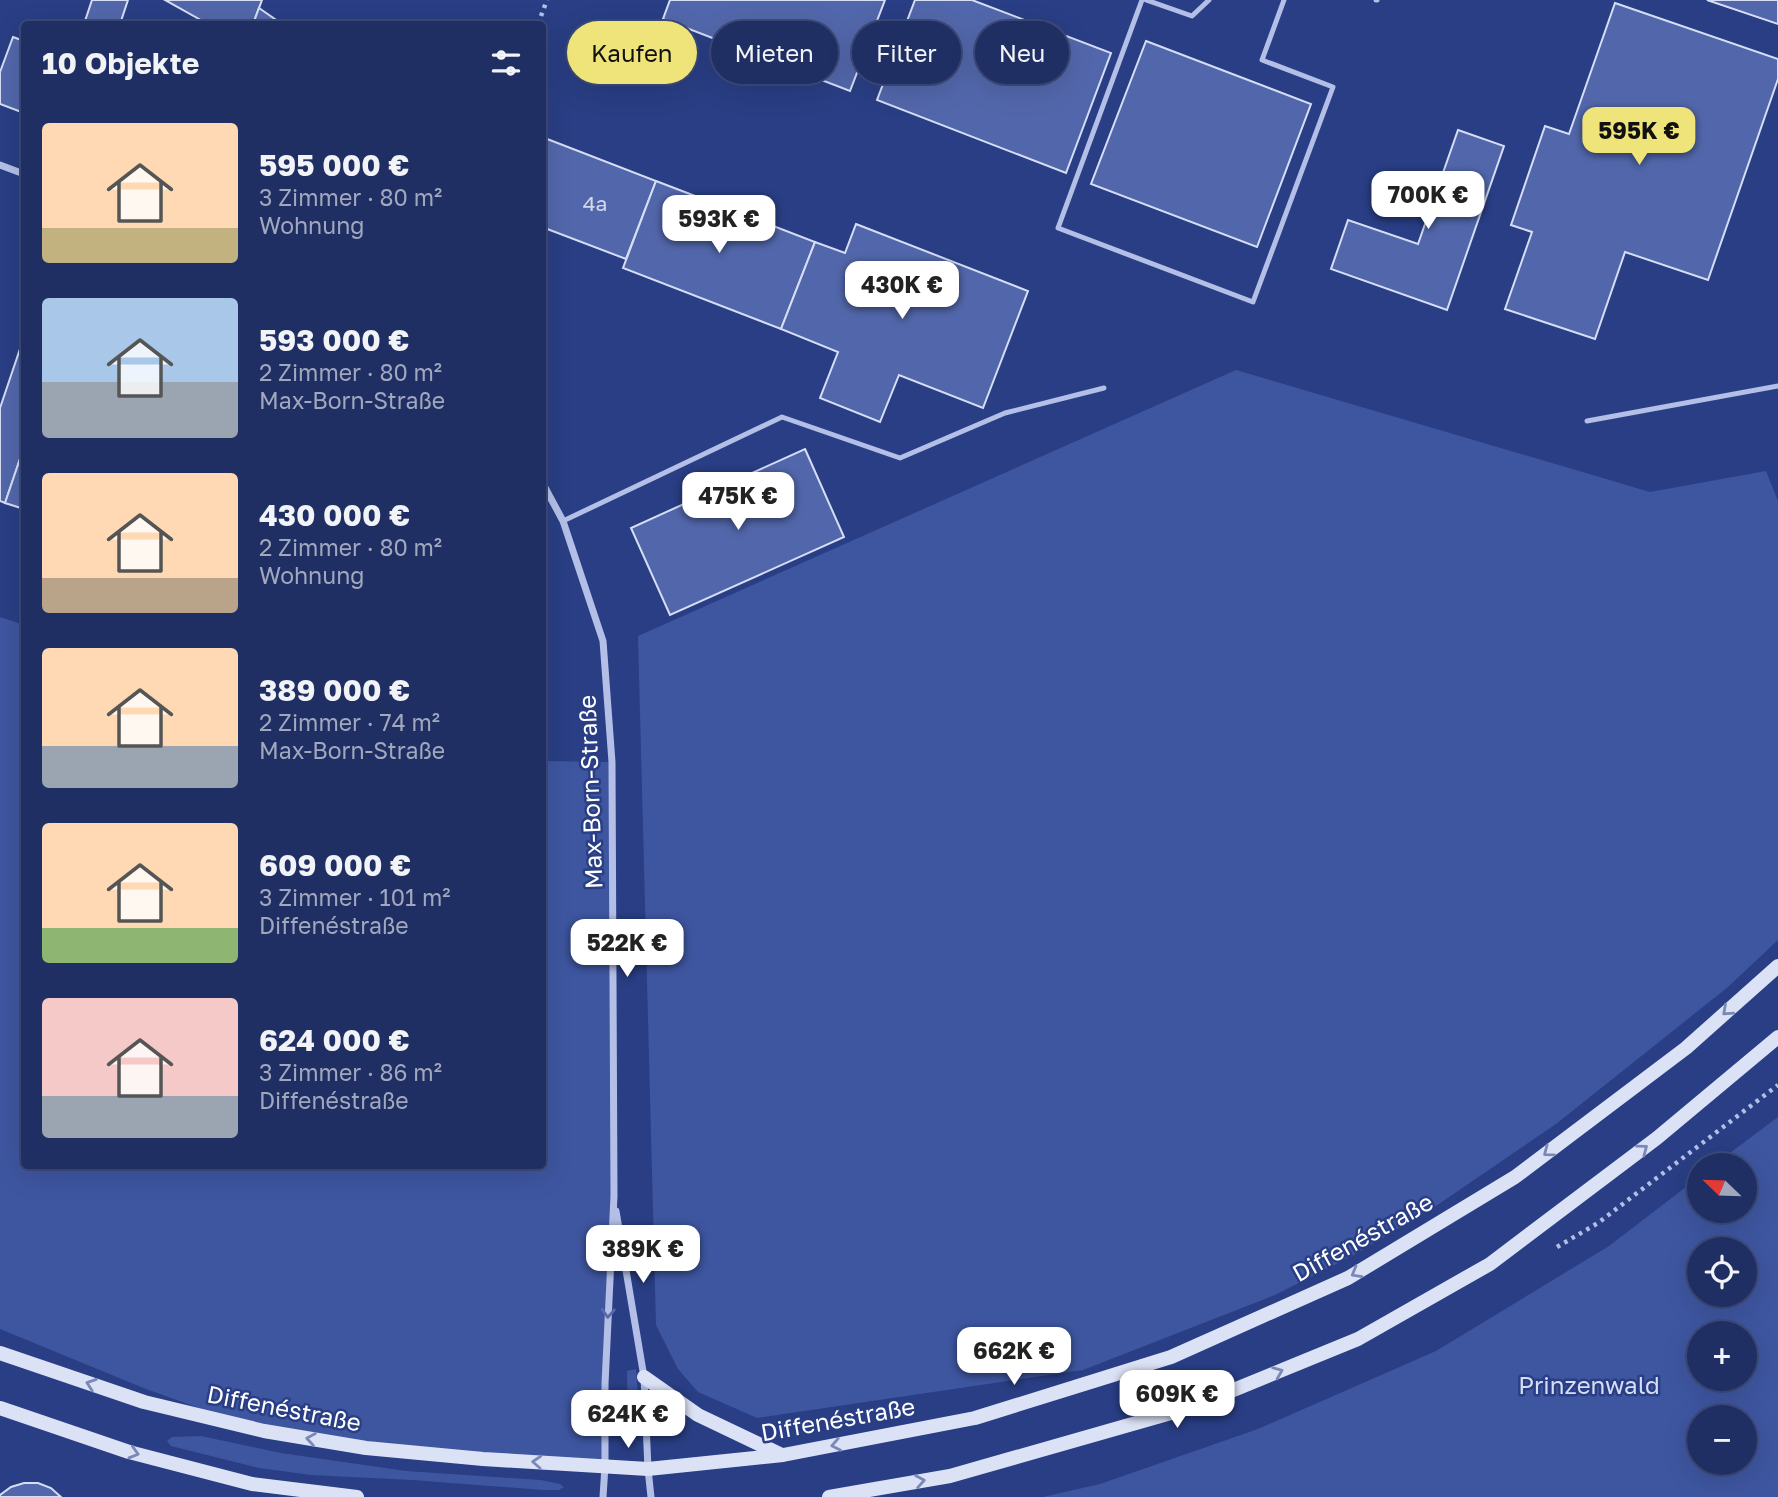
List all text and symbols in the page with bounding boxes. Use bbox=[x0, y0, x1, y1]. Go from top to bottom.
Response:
chip: Kaufen bbox=[567, 21, 697, 84]
chip: Mieten bbox=[711, 21, 838, 84]
chip: Filter bbox=[852, 21, 961, 84]
chip: Neu bbox=[975, 21, 1069, 84]
icon: filters bbox=[487, 44, 525, 82]
text: 10 Objekte bbox=[42, 45, 199, 81]
pin: 595K € bbox=[1582, 108, 1696, 167]
text: 595K € bbox=[1598, 116, 1680, 144]
text: 595 000 € bbox=[259, 147, 409, 183]
icon: home bbox=[98, 151, 182, 235]
pin: 700K € bbox=[1371, 172, 1485, 231]
text: 700K € bbox=[1387, 180, 1469, 208]
text: 3 Zimmer · 80 m² bbox=[259, 183, 442, 211]
house number: 4a bbox=[583, 190, 607, 216]
pin: 593K € bbox=[662, 196, 776, 255]
text: 593K € bbox=[678, 204, 760, 232]
text: Wohnung bbox=[259, 211, 364, 239]
pin: 430K € bbox=[845, 262, 959, 321]
text: 430K € bbox=[861, 270, 943, 298]
text: 593 000 € bbox=[259, 322, 409, 358]
icon: home bbox=[98, 326, 182, 410]
text: 2 Zimmer · 80 m² bbox=[259, 358, 442, 386]
text: Max-Born-Straße bbox=[259, 386, 445, 414]
pin: 475K € bbox=[681, 472, 795, 532]
text: 475K € bbox=[698, 481, 778, 509]
text: 430 000 € bbox=[259, 497, 410, 533]
icon: home bbox=[98, 501, 182, 585]
text: 2 Zimmer · 80 m² bbox=[259, 533, 442, 561]
text: Wohnung bbox=[259, 561, 364, 589]
text: 389 000 € bbox=[259, 672, 410, 708]
icon: home bbox=[98, 676, 182, 760]
street label: Max-Born-Straße bbox=[572, 694, 607, 890]
text: 2 Zimmer · 74 m² bbox=[259, 708, 440, 736]
text: Max-Born-Straße bbox=[259, 736, 445, 764]
text: 609 000 € bbox=[259, 847, 411, 883]
icon: home bbox=[98, 851, 182, 935]
text: 3 Zimmer · 101 m² bbox=[259, 883, 451, 911]
text: Diffenéstraße bbox=[259, 911, 409, 939]
pin: 522K € bbox=[570, 920, 684, 979]
text: 522K € bbox=[587, 928, 667, 956]
one-way arrow bbox=[1722, 1003, 1735, 1015]
text: 624 000 € bbox=[259, 1022, 410, 1058]
icon: home bbox=[98, 1026, 182, 1110]
text: 3 Zimmer · 86 m² bbox=[259, 1058, 442, 1086]
text: Diffenéstraße bbox=[259, 1086, 409, 1114]
one-way arrow bbox=[1544, 1143, 1556, 1156]
one-way arrow bbox=[1635, 1145, 1647, 1157]
north arrow bbox=[1687, 1153, 1757, 1223]
map controls bbox=[1687, 1153, 1757, 1475]
street label: Diffenéstraße bbox=[1287, 1186, 1438, 1287]
pin: 389K € bbox=[586, 1226, 700, 1285]
text: 389K € bbox=[602, 1234, 684, 1262]
button: locate bbox=[1687, 1237, 1757, 1307]
one-way arrow bbox=[1351, 1265, 1364, 1278]
one-way arrow bbox=[601, 1308, 616, 1319]
button: + bbox=[1687, 1321, 1757, 1391]
pin: 662K € bbox=[957, 1328, 1071, 1387]
text: 662K € bbox=[973, 1336, 1055, 1364]
one-way arrow bbox=[1271, 1366, 1283, 1380]
pin: 609K € bbox=[1120, 1370, 1234, 1430]
park label: Prinzenwald bbox=[1518, 1370, 1660, 1399]
one-way arrow bbox=[85, 1378, 97, 1392]
street label: Diffenéstraße bbox=[205, 1378, 364, 1437]
text: 609K € bbox=[1136, 1379, 1218, 1407]
pin: 624K € bbox=[571, 1390, 685, 1450]
street label: Diffenéstraße bbox=[758, 1391, 917, 1446]
text: 624K € bbox=[587, 1399, 669, 1427]
button: − bbox=[1687, 1405, 1757, 1475]
one-way arrow bbox=[305, 1432, 317, 1447]
one-way arrow bbox=[830, 1437, 842, 1452]
one-way arrow bbox=[128, 1445, 140, 1459]
one-way arrow bbox=[531, 1455, 542, 1470]
one-way arrow bbox=[915, 1474, 926, 1489]

